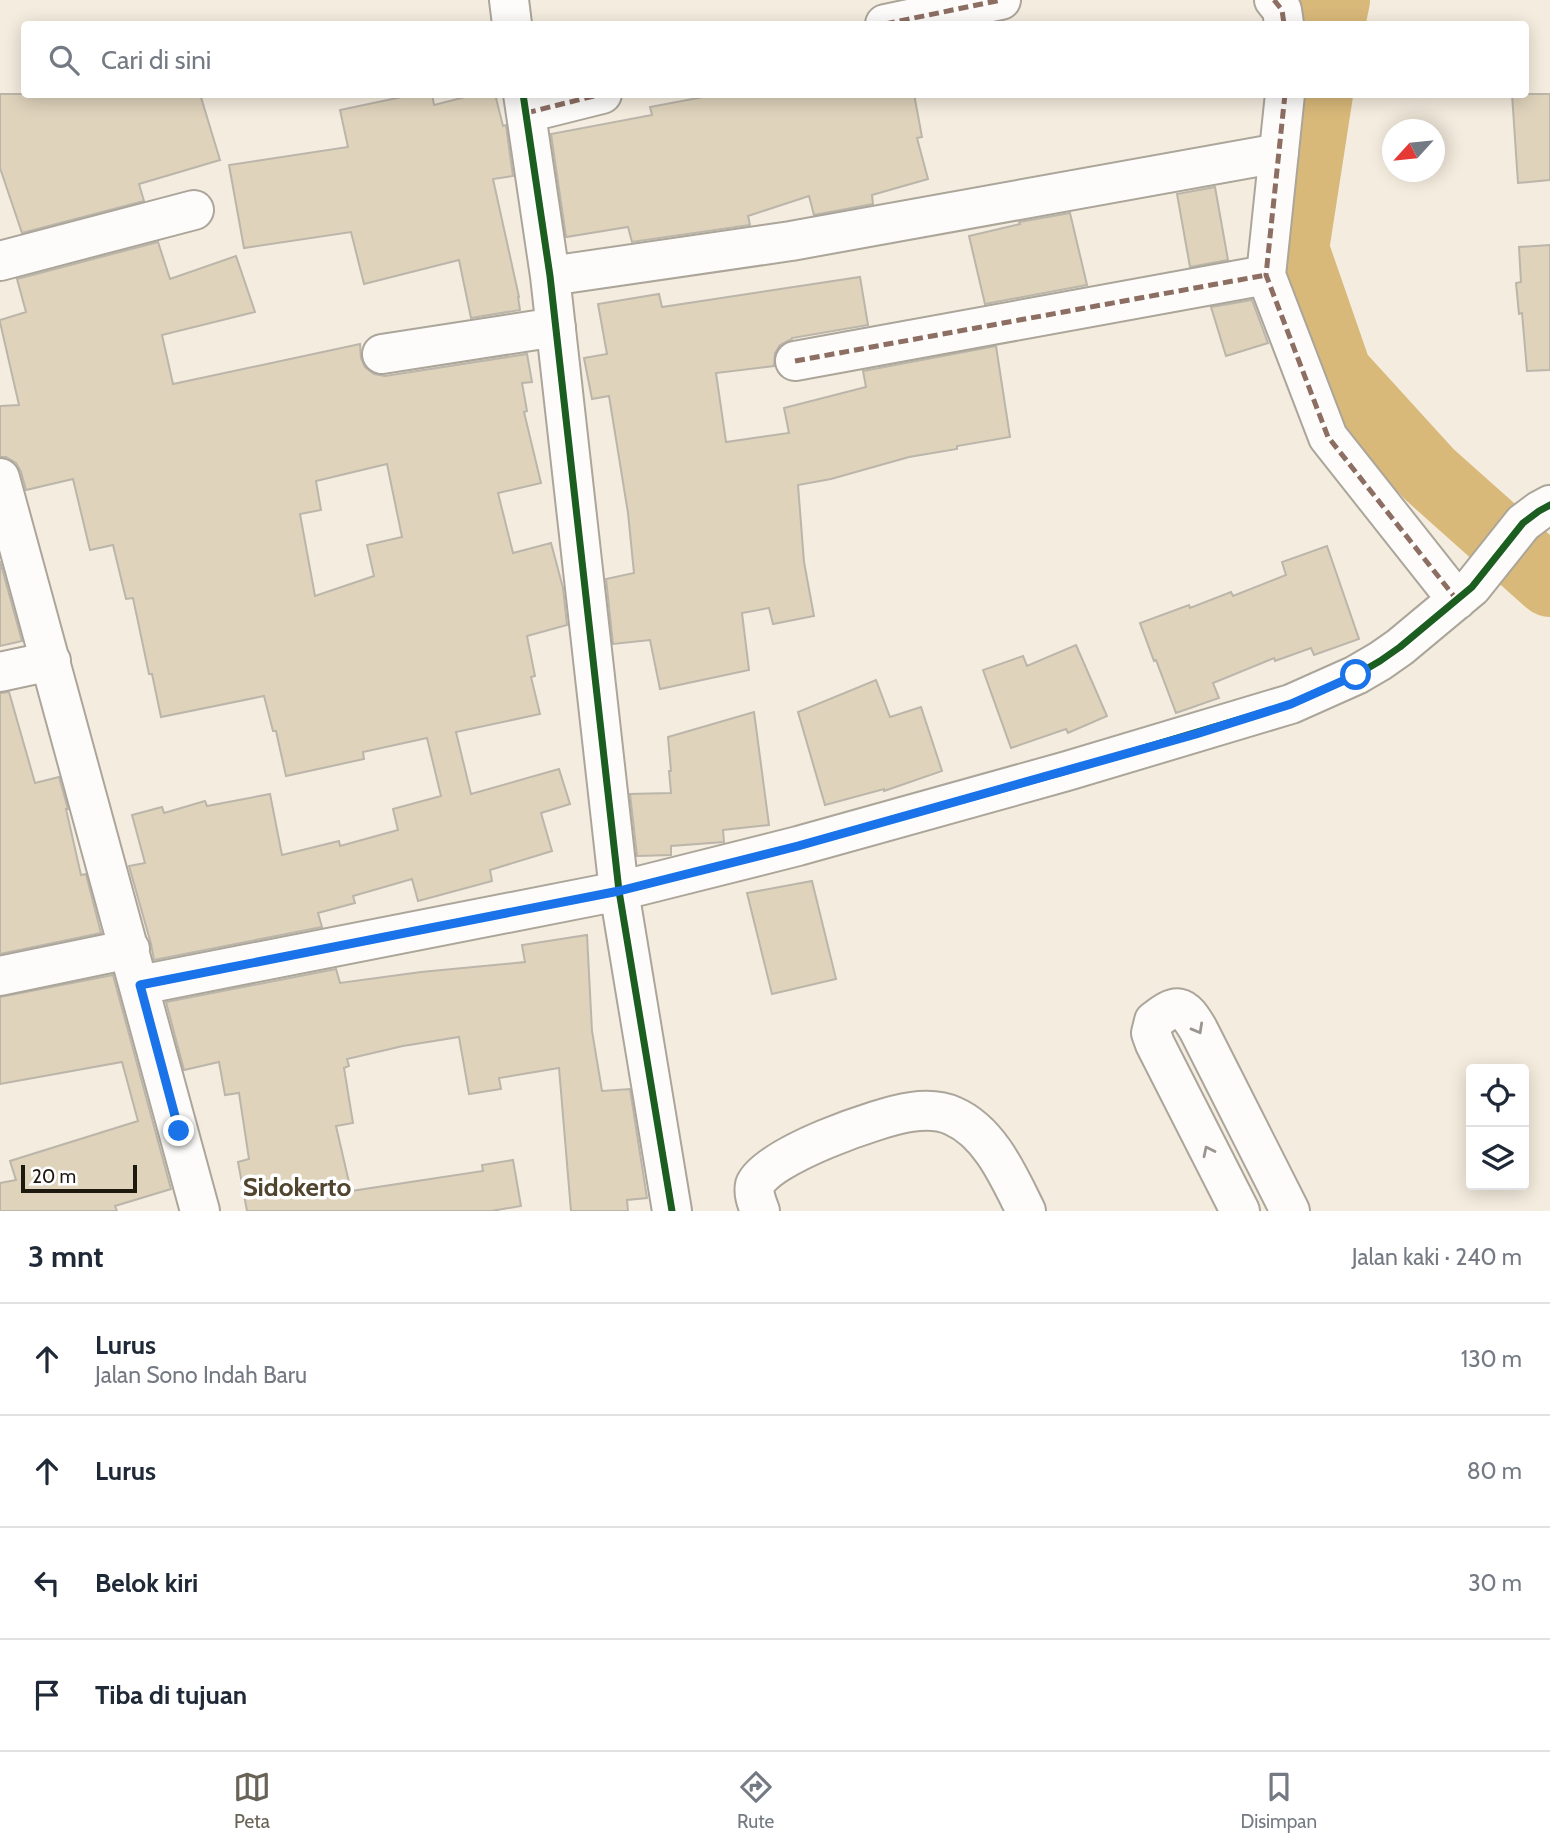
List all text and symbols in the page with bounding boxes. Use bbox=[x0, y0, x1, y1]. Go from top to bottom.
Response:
search box bbox=[21, 21, 1529, 98]
icon: search bbox=[45, 41, 83, 79]
text: Cari di sini bbox=[101, 44, 211, 76]
north arrow bbox=[1382, 119, 1445, 182]
route start bbox=[1340, 659, 1371, 690]
one-way arrow bbox=[1190, 1022, 1203, 1034]
map controls bbox=[1466, 1064, 1529, 1190]
button: locate bbox=[1466, 1064, 1529, 1127]
route end bbox=[163, 1115, 194, 1146]
button: layers bbox=[1466, 1127, 1529, 1190]
one-way arrow bbox=[1203, 1146, 1217, 1158]
scale bar bbox=[21, 1162, 136, 1194]
text: 20 m bbox=[32, 1165, 76, 1188]
district label: Sidokerto bbox=[243, 1171, 351, 1203]
text: 3 mnt bbox=[28, 1238, 104, 1275]
text: Jalan kaki · 240 m bbox=[1352, 1243, 1522, 1271]
text: Lurus bbox=[95, 1329, 156, 1361]
icon: ahead bbox=[28, 1340, 66, 1378]
text: 130 m bbox=[1461, 1345, 1522, 1373]
text: Jalan Sono Indah Baru bbox=[95, 1361, 307, 1389]
icon: ahead bbox=[28, 1452, 66, 1490]
text: Lurus bbox=[95, 1455, 156, 1487]
text: 80 m bbox=[1467, 1457, 1522, 1485]
icon: left bbox=[28, 1564, 66, 1602]
text: Belok kiri bbox=[95, 1567, 198, 1599]
text: 30 m bbox=[1468, 1569, 1522, 1597]
icon: arrive bbox=[28, 1676, 66, 1714]
text: Tiba di tujuan bbox=[95, 1679, 247, 1711]
tab: Peta bbox=[233, 1768, 271, 1833]
tab: Rute bbox=[737, 1768, 775, 1833]
tab: Disimpan bbox=[1240, 1768, 1317, 1833]

